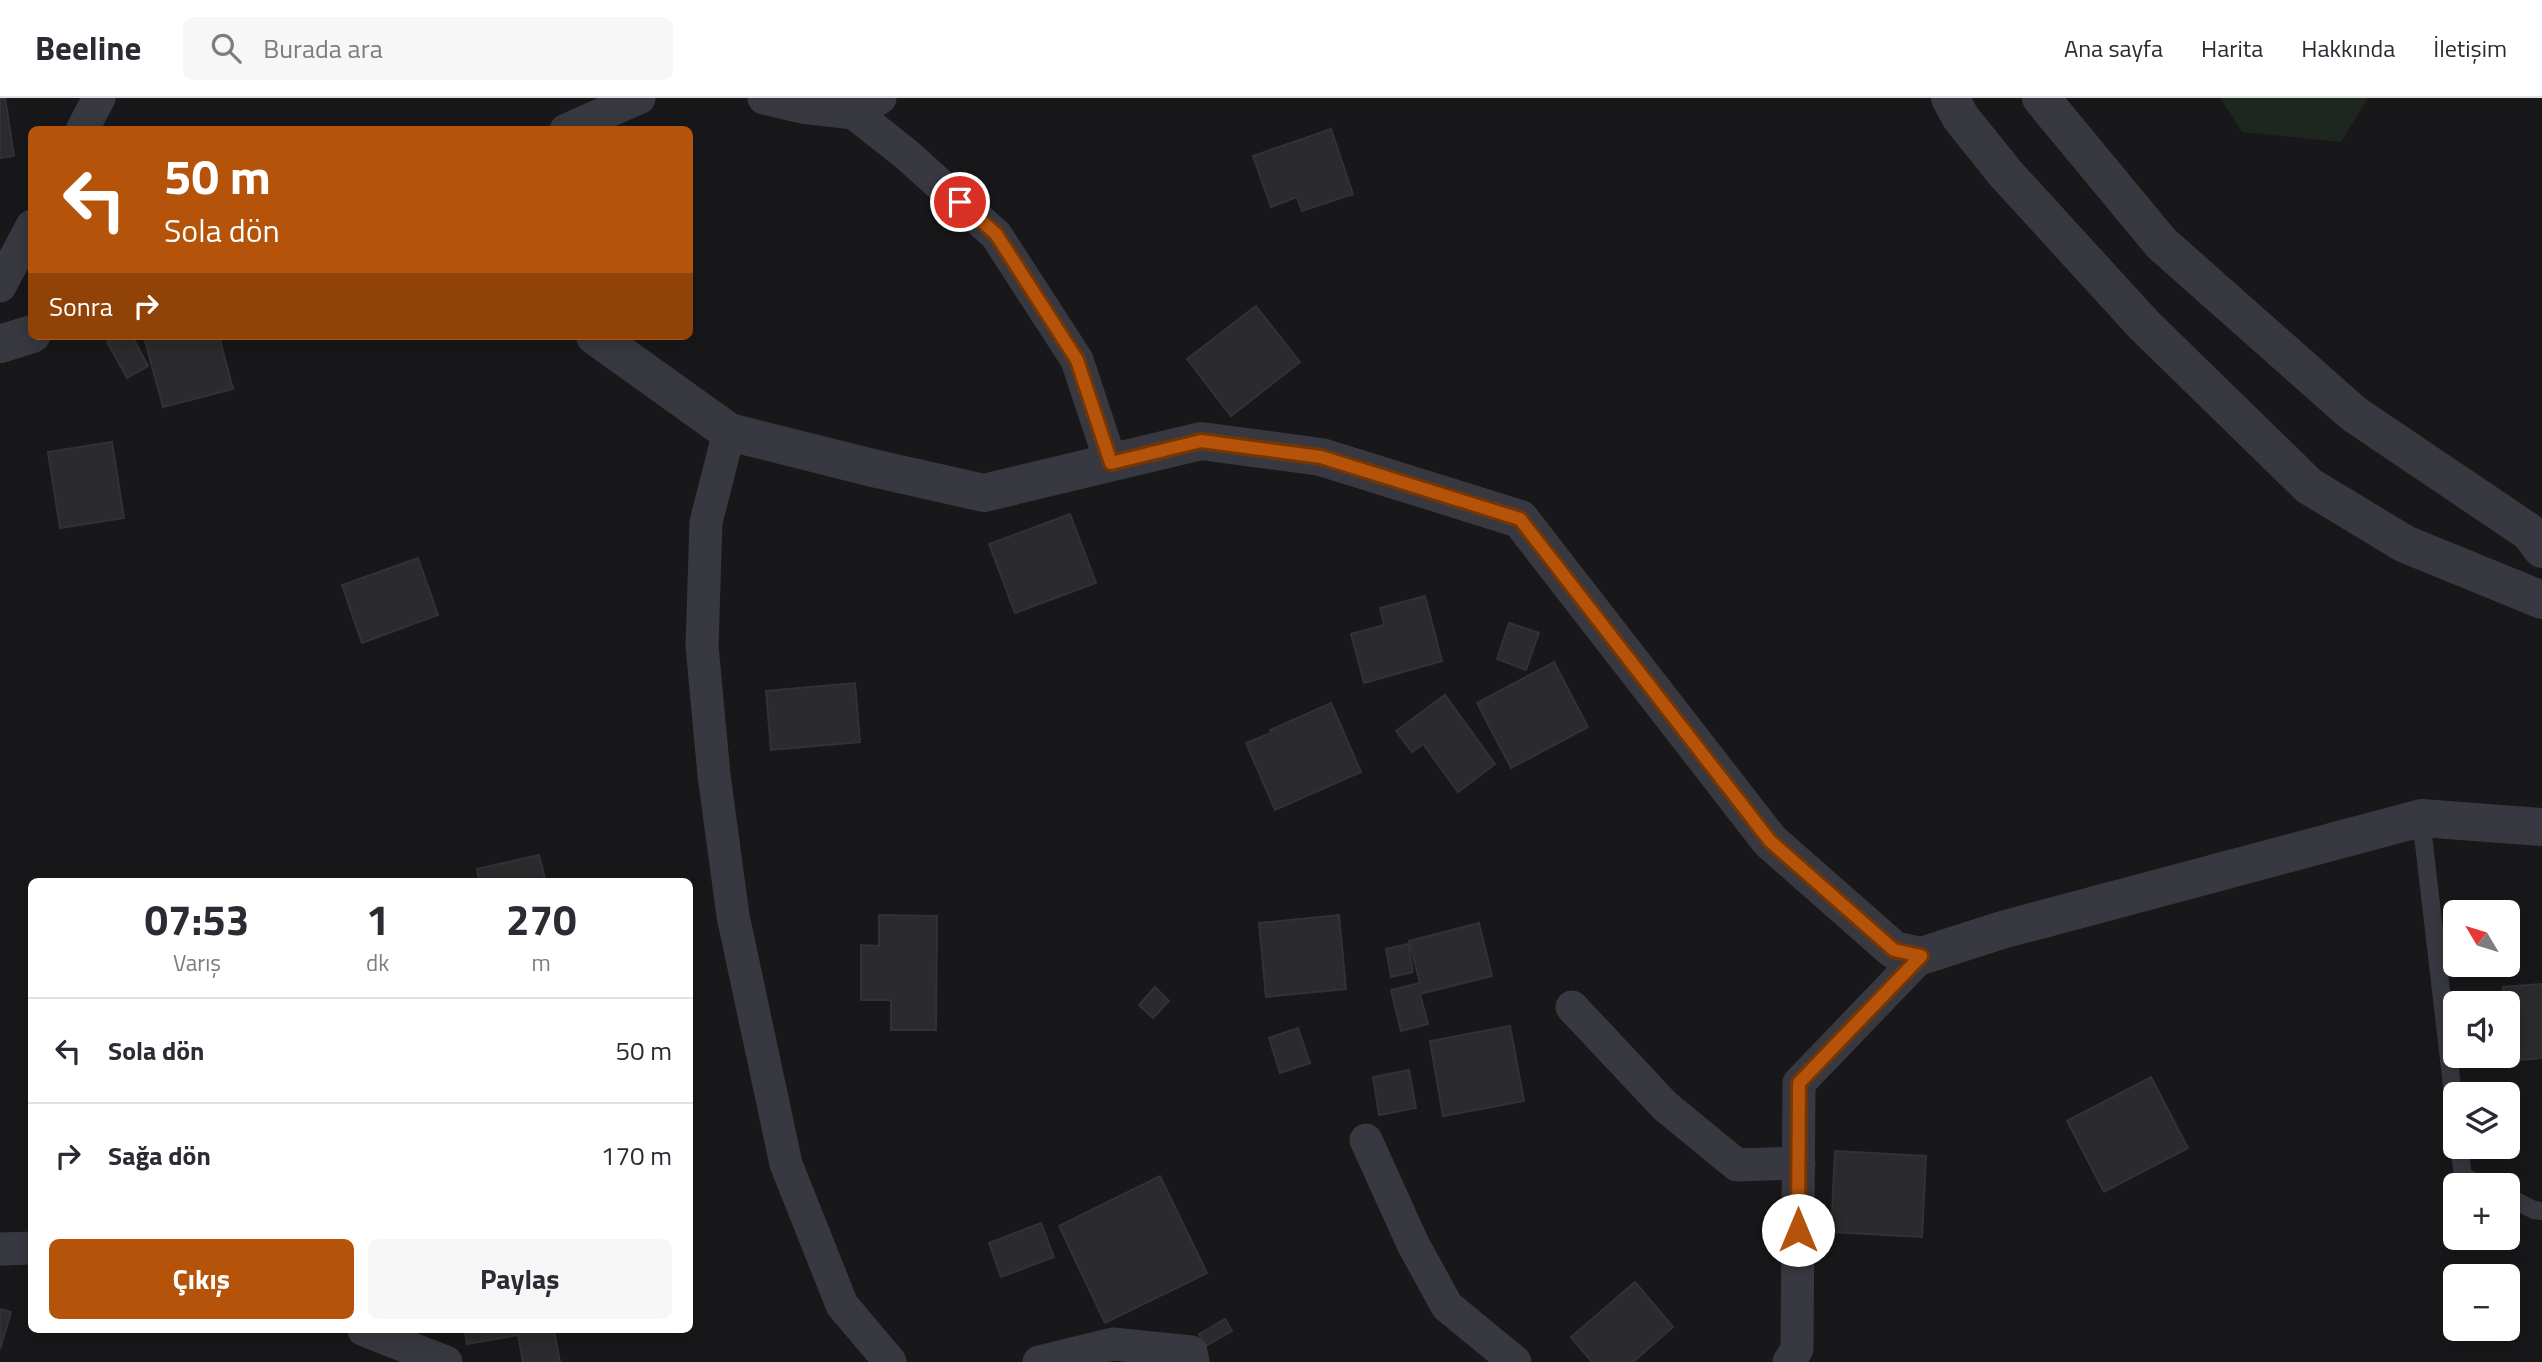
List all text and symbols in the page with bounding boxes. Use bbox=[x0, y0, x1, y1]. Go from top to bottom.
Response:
search box bbox=[183, 17, 673, 80]
text: Beeline bbox=[35, 23, 141, 73]
icon: search bbox=[207, 29, 245, 67]
text: Burada ara bbox=[263, 29, 383, 68]
text: Ana sayfa bbox=[2064, 30, 2163, 66]
text: Harita bbox=[2201, 30, 2263, 66]
text: Hakkında bbox=[2301, 30, 2395, 66]
text: İletişim bbox=[2433, 30, 2507, 66]
text: 50 m bbox=[164, 138, 271, 213]
icon: left bbox=[49, 154, 140, 245]
pin bbox=[930, 172, 990, 232]
icon: arrive bbox=[941, 183, 979, 221]
text: Sola dön bbox=[164, 206, 280, 254]
text: Sonra bbox=[49, 287, 113, 326]
icon: right bbox=[127, 287, 165, 325]
text: 07:53 bbox=[145, 887, 249, 951]
text: 1 bbox=[366, 887, 389, 951]
text: 270 bbox=[506, 887, 576, 951]
north arrow bbox=[2443, 900, 2520, 976]
map controls bbox=[2443, 900, 2520, 1341]
text: Varış bbox=[173, 945, 221, 980]
text: dk bbox=[366, 945, 389, 980]
text: m bbox=[532, 945, 551, 980]
button: sound bbox=[2443, 991, 2520, 1068]
text: Sola dön bbox=[108, 1031, 205, 1070]
text: 50 m bbox=[615, 1031, 672, 1070]
icon: left bbox=[49, 1032, 87, 1070]
button: layers bbox=[2443, 1082, 2520, 1159]
text: Sağa dön bbox=[108, 1136, 211, 1175]
text: 170 m bbox=[601, 1136, 672, 1175]
icon: right bbox=[49, 1137, 87, 1175]
button: + bbox=[2443, 1173, 2520, 1250]
position arrow bbox=[1761, 1193, 1835, 1267]
button: Çıkış bbox=[49, 1239, 354, 1319]
button: Paylaş bbox=[368, 1239, 672, 1319]
button: − bbox=[2443, 1264, 2520, 1341]

